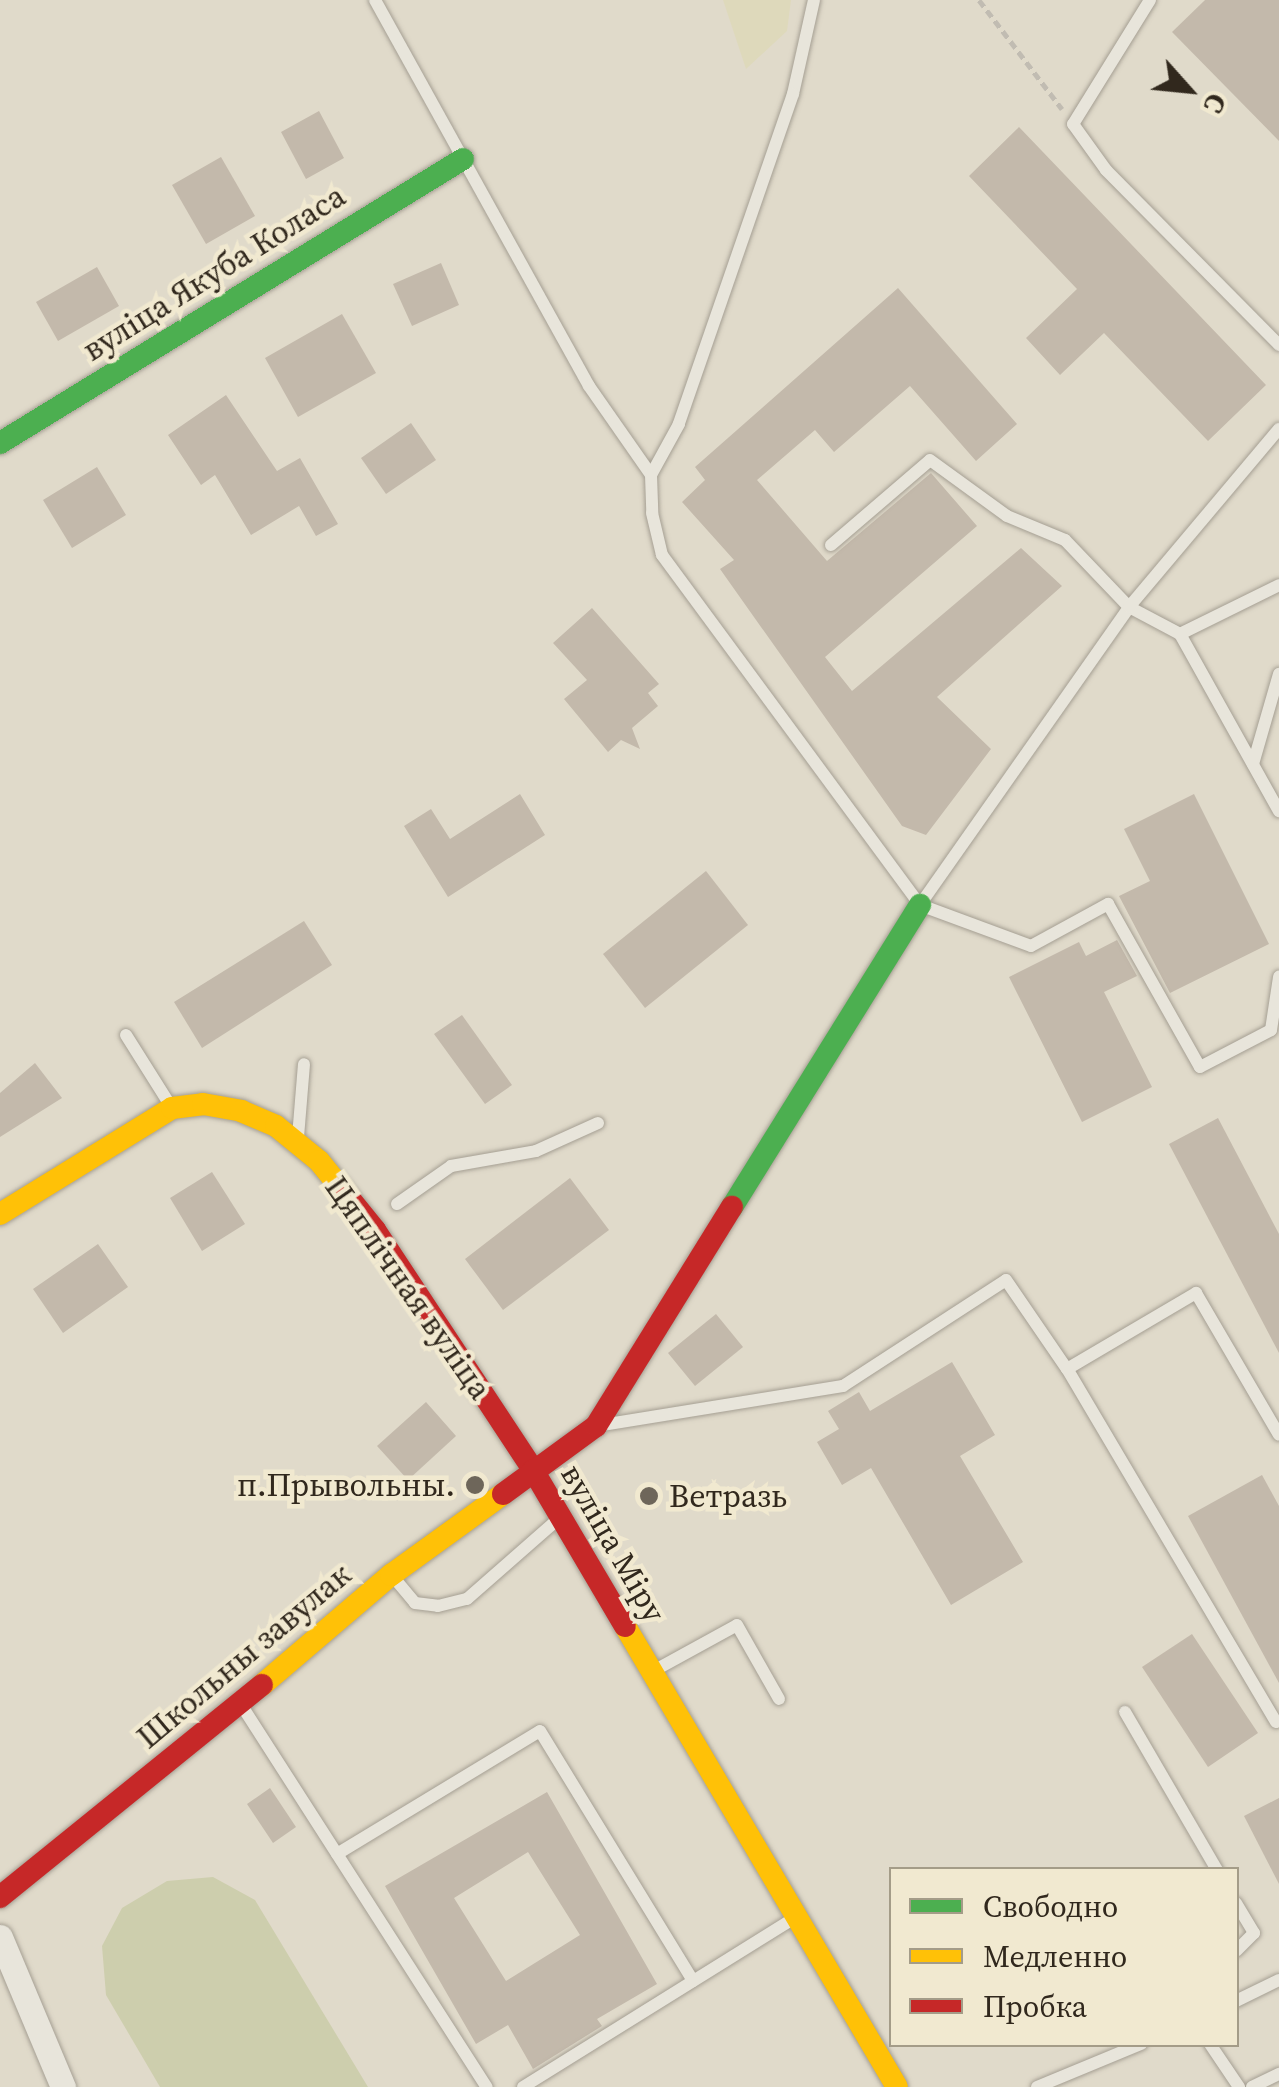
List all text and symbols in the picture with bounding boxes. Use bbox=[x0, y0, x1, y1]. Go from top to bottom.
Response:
north arrow bbox=[1139, 40, 1239, 140]
text: С bbox=[1195, 87, 1237, 120]
street label: вуліца Якуба Коласа bbox=[76, 177, 352, 369]
street label: Цяплічная вуліца bbox=[317, 1169, 499, 1407]
street label: вуліца Міру bbox=[552, 1457, 674, 1629]
place label: п.Прывольны. bbox=[237, 1466, 455, 1504]
marker: п.Прывольны. bbox=[464, 1474, 486, 1496]
place label: Ветразь bbox=[669, 1477, 787, 1515]
marker: Ветразь bbox=[638, 1485, 660, 1507]
street label: Школьны завулак bbox=[129, 1555, 359, 1757]
legend bbox=[889, 1867, 1239, 2047]
text: Свободно bbox=[983, 1886, 1118, 1927]
text: Медленно bbox=[983, 1936, 1127, 1977]
text: Пробка bbox=[983, 1986, 1087, 2027]

